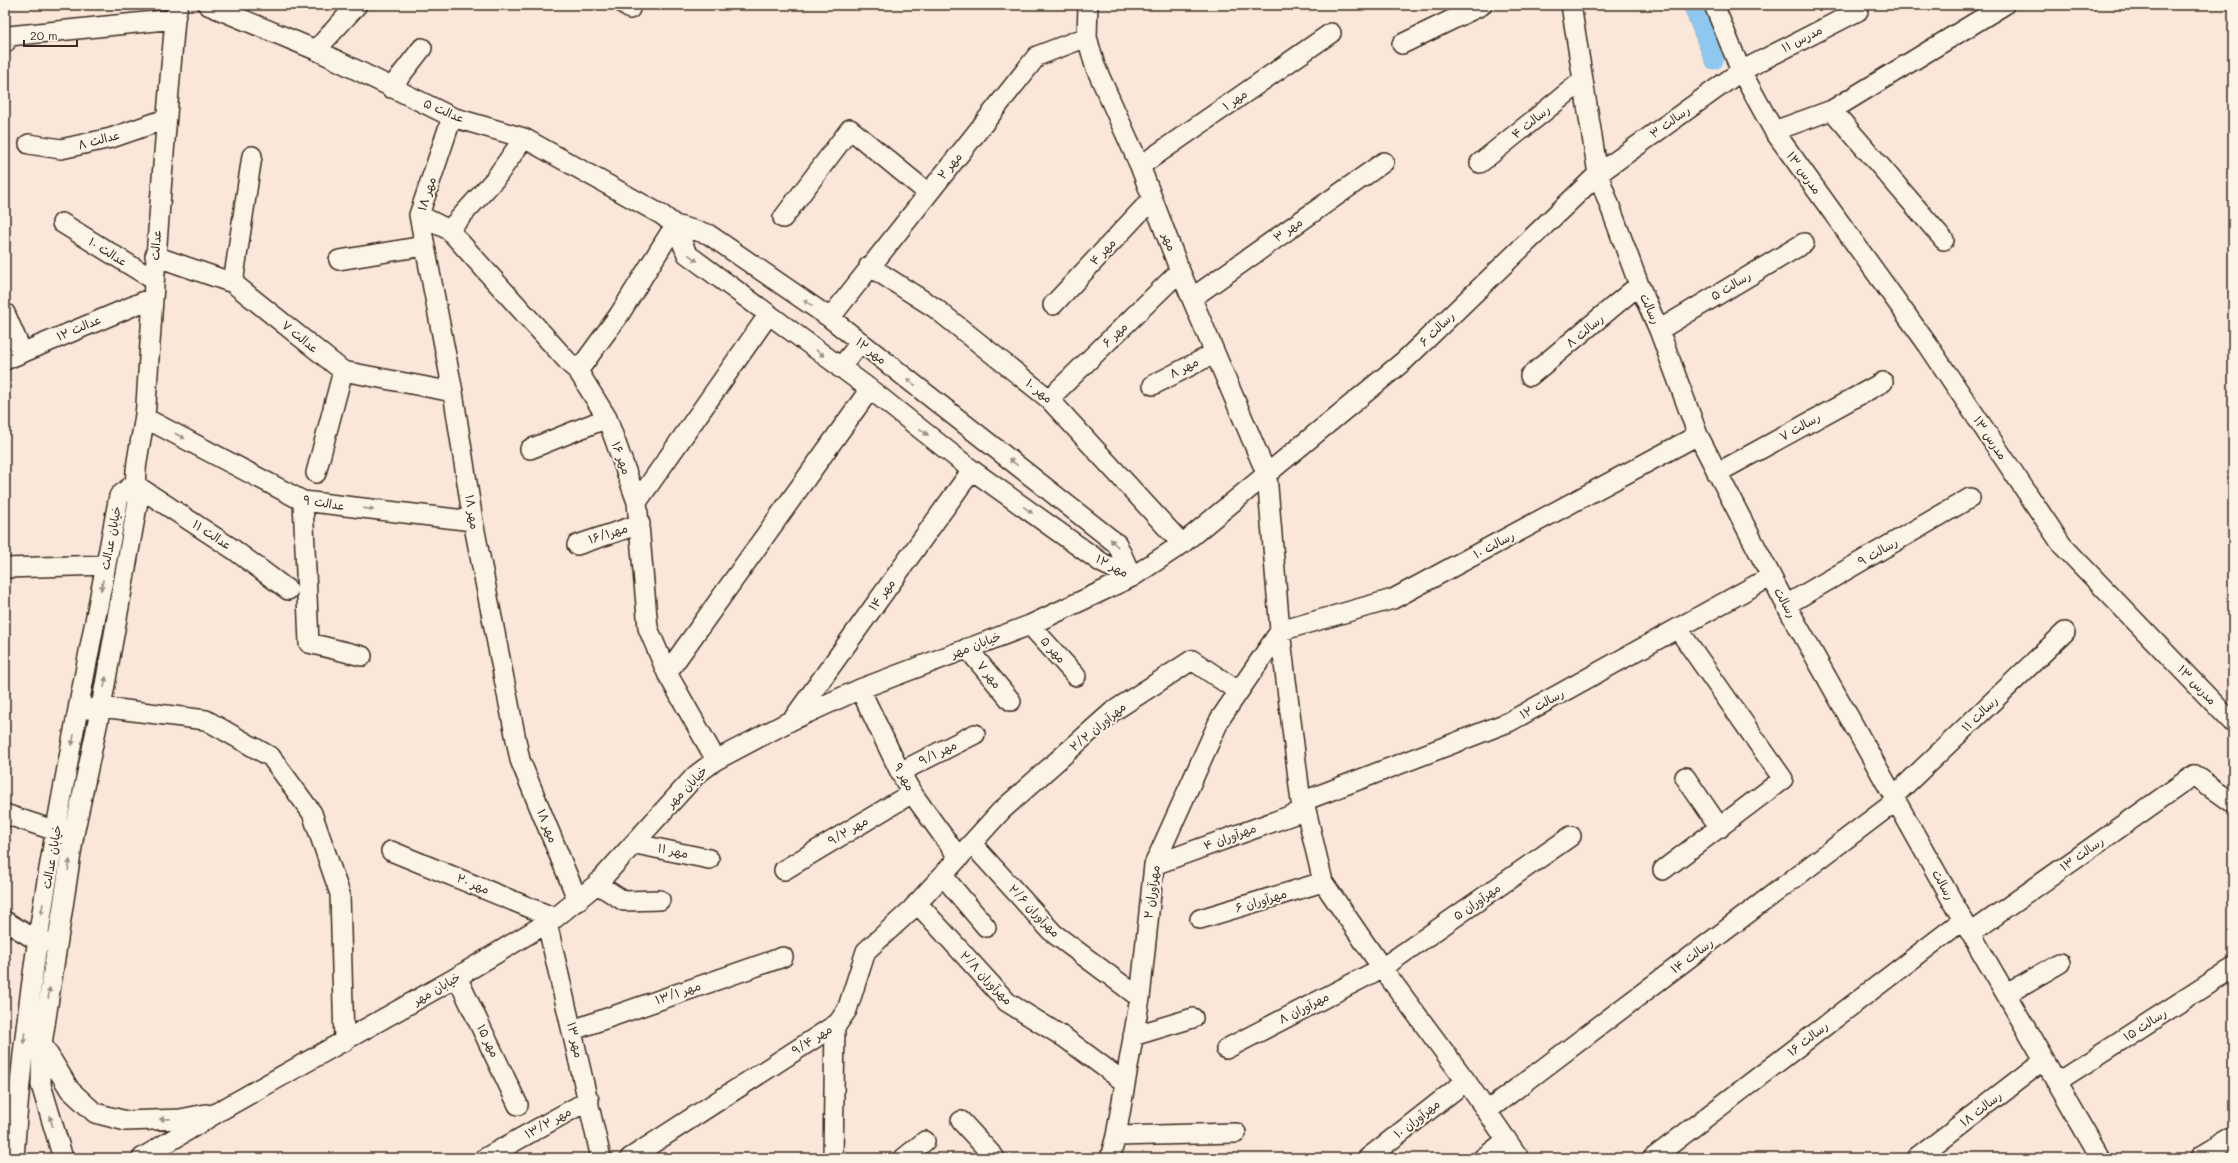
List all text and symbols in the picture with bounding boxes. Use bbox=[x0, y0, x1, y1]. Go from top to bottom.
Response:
street label: مدرس ۱۱ bbox=[1778, 21, 1825, 55]
scale bar bbox=[24, 22, 77, 48]
text: 20 m bbox=[30, 27, 58, 43]
street label: مهر ۱ bbox=[1219, 85, 1250, 113]
street label: عدالت ۵ bbox=[421, 94, 467, 126]
street label: رسالت ۴ bbox=[1508, 101, 1553, 142]
street label: رسالت ۳ bbox=[1646, 101, 1693, 141]
street label: عدالت ۸ bbox=[76, 126, 122, 152]
street label: مدرس ۱۳ bbox=[1784, 148, 1826, 197]
street label: مهر ۲ bbox=[933, 149, 965, 182]
street label: مهر ۱۸ bbox=[413, 175, 439, 213]
street label: مهر ۳ bbox=[1270, 213, 1305, 245]
street label: عدالت bbox=[146, 229, 164, 261]
street label: مهر bbox=[1159, 229, 1181, 253]
street label: عدالت ۱۰ bbox=[86, 233, 131, 269]
street label: مهر ۴ bbox=[1086, 234, 1119, 268]
one-way arrow bbox=[688, 254, 699, 263]
street label: رسالت ۵ bbox=[1707, 267, 1754, 303]
street label: رسالت bbox=[1637, 291, 1665, 327]
one-way arrow bbox=[802, 299, 813, 306]
street label: رسالت ۶ bbox=[1415, 307, 1457, 349]
street label: عدالت ۱۲ bbox=[54, 310, 103, 344]
street label: رسالت ۸ bbox=[1562, 310, 1607, 351]
street label: عدالت ۷ bbox=[279, 316, 322, 356]
street label: مهر ۶ bbox=[1098, 318, 1130, 350]
street label: مهر ۱۲ bbox=[853, 333, 890, 367]
one-way arrow bbox=[815, 349, 825, 357]
street label: مهر ۸ bbox=[1166, 353, 1201, 381]
street label: مهر ۱۰ bbox=[1023, 374, 1056, 406]
one-way arrow bbox=[905, 377, 916, 386]
street label: رسالت ۷ bbox=[1776, 408, 1823, 444]
street label: مدرس ۱۳ bbox=[1970, 413, 2011, 462]
one-way arrow bbox=[918, 427, 929, 436]
one-way arrow bbox=[174, 433, 186, 440]
street label: مهر ۱۶ bbox=[609, 439, 635, 476]
one-way arrow bbox=[1007, 458, 1018, 467]
street label: عدالت ۹ bbox=[302, 491, 346, 513]
street label: مهر ۱۸ bbox=[462, 493, 484, 530]
street label: خیابان عدالت bbox=[96, 505, 125, 571]
one-way arrow bbox=[1022, 505, 1033, 514]
one-way arrow bbox=[363, 506, 375, 512]
street label: عدالت ۱۱ bbox=[190, 516, 235, 553]
street label: مهر۱۶/۱ bbox=[586, 519, 629, 547]
street label: رسالت ۱۰ bbox=[1470, 527, 1517, 562]
street label: رسالت ۹ bbox=[1855, 533, 1900, 569]
one-way arrow bbox=[1109, 538, 1119, 548]
street label: مهر ۱۲ bbox=[1093, 550, 1132, 580]
street label: مهر ۱۴ bbox=[864, 575, 898, 613]
one-way arrow bbox=[99, 579, 105, 591]
street label: رسالت bbox=[1771, 585, 1801, 620]
street label: خیابان مهر bbox=[948, 627, 1003, 662]
street label: مهر ۵ bbox=[1038, 633, 1070, 666]
street label: مهر ۷ bbox=[974, 657, 1006, 691]
street label: مدرس ۱۳ bbox=[2175, 661, 2221, 708]
one-way arrow bbox=[102, 676, 108, 688]
street label: رسالت ۱۲ bbox=[1516, 684, 1567, 722]
street label: رسالت ۱۱ bbox=[1958, 692, 2001, 735]
street label: مهرآوران ۲/۲ bbox=[1066, 698, 1129, 755]
one-way arrow bbox=[70, 734, 76, 746]
street label: مهر ۹/۱ bbox=[916, 736, 959, 768]
street label: مهر ۹ bbox=[891, 760, 919, 793]
street label: خیابان مهر bbox=[662, 762, 711, 812]
street label: مهر ۱۸ bbox=[534, 806, 562, 845]
street label: مهر ۹/۲ bbox=[824, 812, 871, 848]
street label: مهرآوران ۴ bbox=[1201, 819, 1259, 854]
street label: خیابان عدالت bbox=[38, 824, 65, 890]
street label: رسالت ۱۳ bbox=[2056, 832, 2107, 874]
street label: مهر ۱۱ bbox=[656, 839, 690, 861]
one-way arrow bbox=[66, 858, 72, 871]
street label: مهرآوران ۲ bbox=[1139, 864, 1164, 920]
street label: رسالت bbox=[1929, 867, 1959, 902]
street label: مهر ۲۰ bbox=[455, 869, 492, 897]
street label: مهرآوران ۵ bbox=[1450, 879, 1504, 924]
street label: مهرآوران ۲/۶ bbox=[1005, 880, 1064, 941]
street label: مهرآوران ۶ bbox=[1233, 885, 1289, 916]
one-way arrow bbox=[39, 903, 45, 916]
street label: رسالت ۱۴ bbox=[1667, 934, 1716, 976]
street label: مهرآوران ۲/۸ bbox=[956, 947, 1016, 1008]
street label: خیابان مهر bbox=[409, 968, 463, 1009]
street label: مهر ۱۳/۱ bbox=[653, 977, 702, 1007]
one-way arrow bbox=[46, 987, 52, 999]
street label: مهرآوران ۸ bbox=[1276, 988, 1332, 1027]
street label: رسالت ۱۵ bbox=[2120, 1004, 2169, 1044]
street label: رسالت ۱۶ bbox=[1784, 1017, 1831, 1059]
street label: مهر ۱۳ bbox=[564, 1020, 588, 1059]
street label: مهر ۹/۴ bbox=[788, 1020, 835, 1058]
street label: مهر ۱۵ bbox=[474, 1021, 504, 1060]
one-way arrow bbox=[21, 1032, 27, 1044]
street label: رسالت ۱۸ bbox=[1956, 1087, 2005, 1130]
street label: مهرآوران ۱۰ bbox=[1390, 1095, 1443, 1142]
street label: مهر ۱۳/۲ bbox=[521, 1103, 574, 1141]
one-way arrow bbox=[48, 1115, 54, 1127]
one-way arrow bbox=[158, 1116, 171, 1122]

